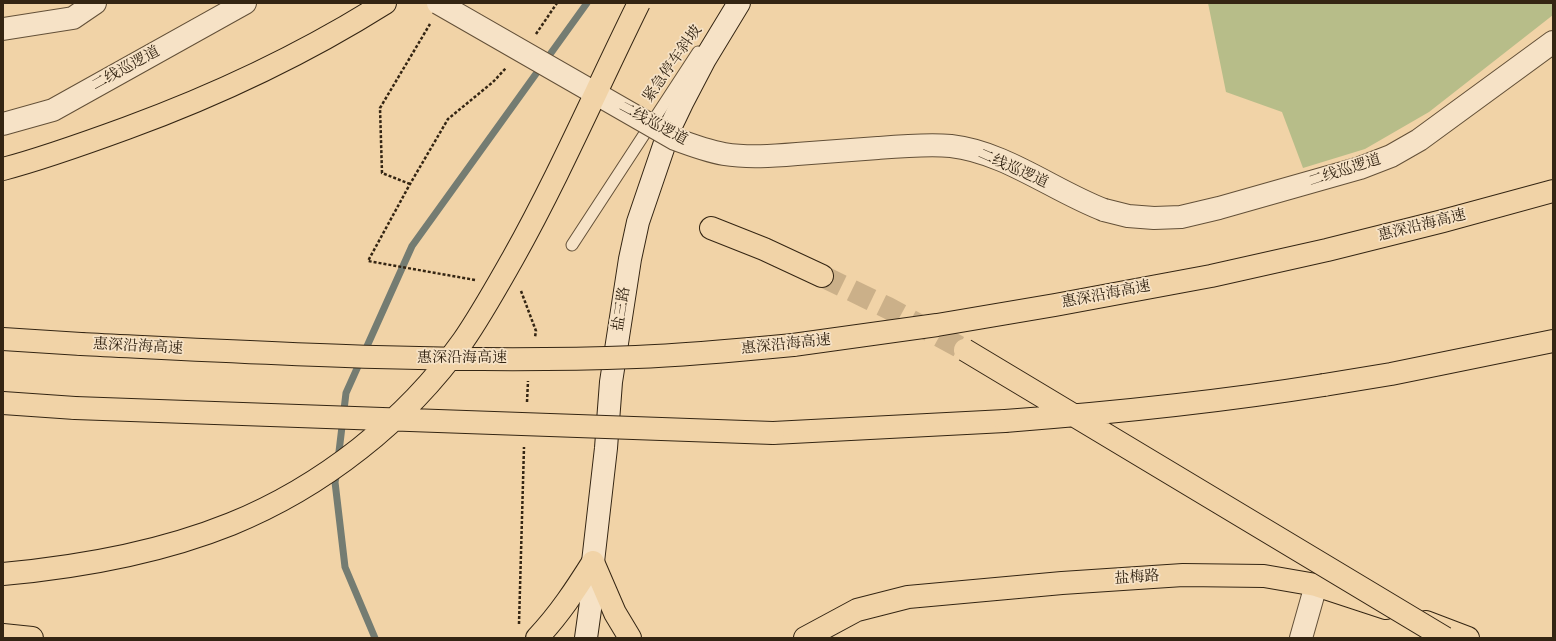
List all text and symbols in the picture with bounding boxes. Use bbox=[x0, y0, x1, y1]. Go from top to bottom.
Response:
street label: 紧急停车斜坡 bbox=[640, 22, 706, 106]
street label: 二线巡逻道 bbox=[89, 43, 163, 95]
street label: 二线巡逻道 bbox=[616, 98, 690, 150]
street label: 二线巡逻道 bbox=[975, 146, 1051, 192]
street label: 二线巡逻道 bbox=[1307, 151, 1383, 191]
street label: 惠深沿海高速 bbox=[1376, 206, 1468, 246]
street label: 惠深沿海高速 bbox=[1060, 278, 1152, 312]
street label: 盐三路 bbox=[610, 285, 634, 333]
street label: 惠深沿海高速 bbox=[740, 331, 832, 359]
street label: 惠深沿海高速 bbox=[93, 336, 183, 358]
street label: 惠深沿海高速 bbox=[417, 349, 507, 367]
street label: 盐梅路 bbox=[1114, 567, 1160, 589]

